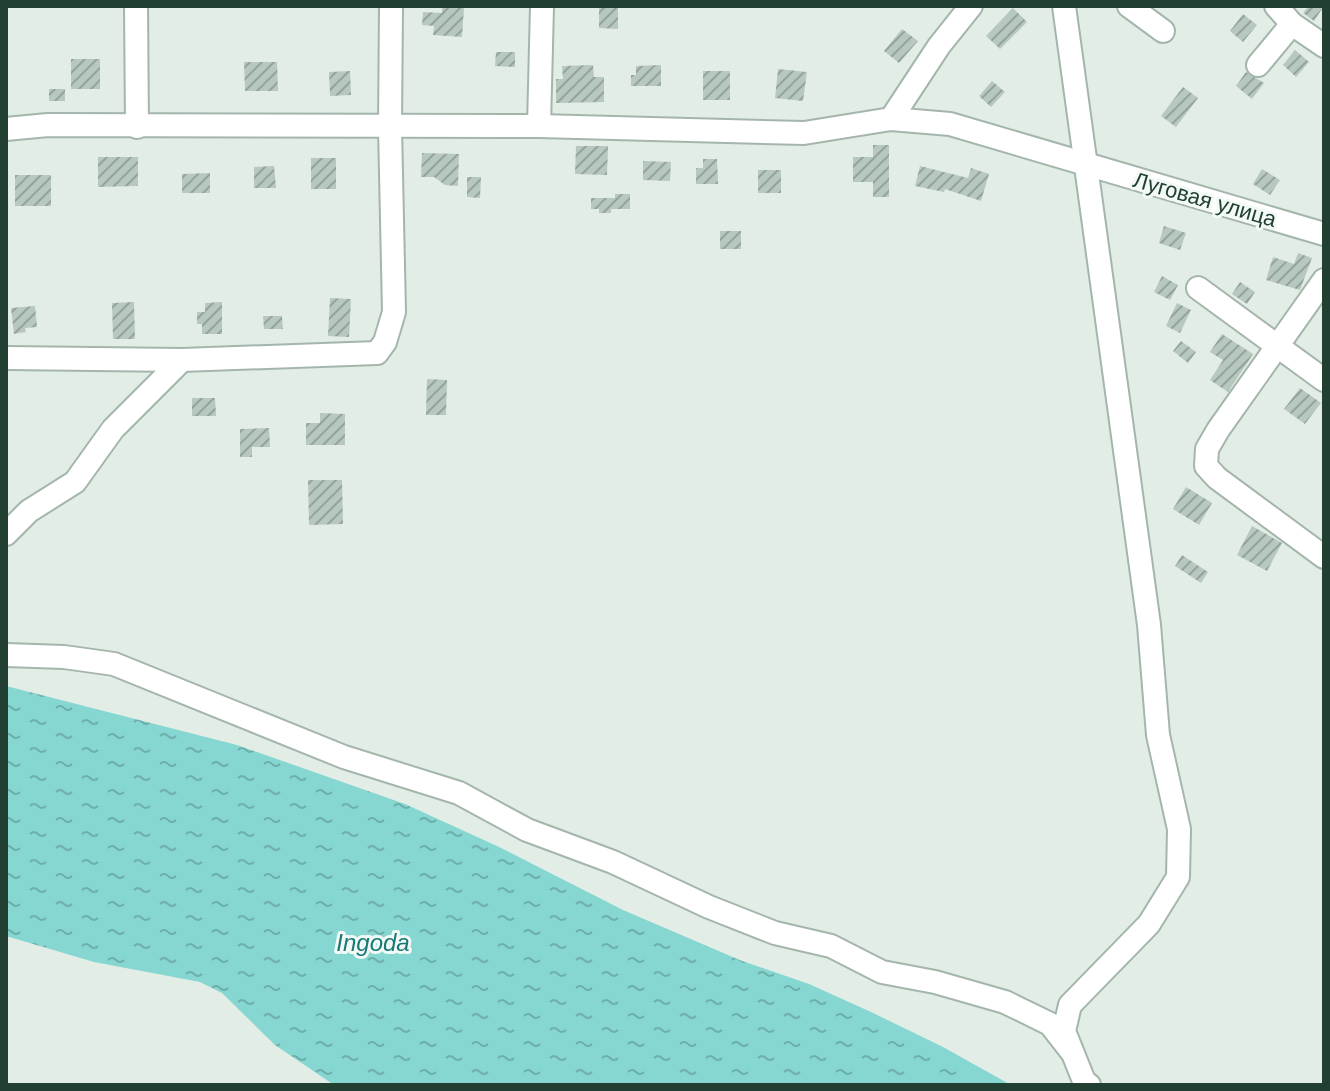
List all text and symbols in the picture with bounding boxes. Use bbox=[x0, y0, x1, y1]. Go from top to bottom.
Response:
street label: Луговая улица bbox=[1130, 167, 1280, 232]
water label: Ingoda bbox=[336, 929, 410, 956]

